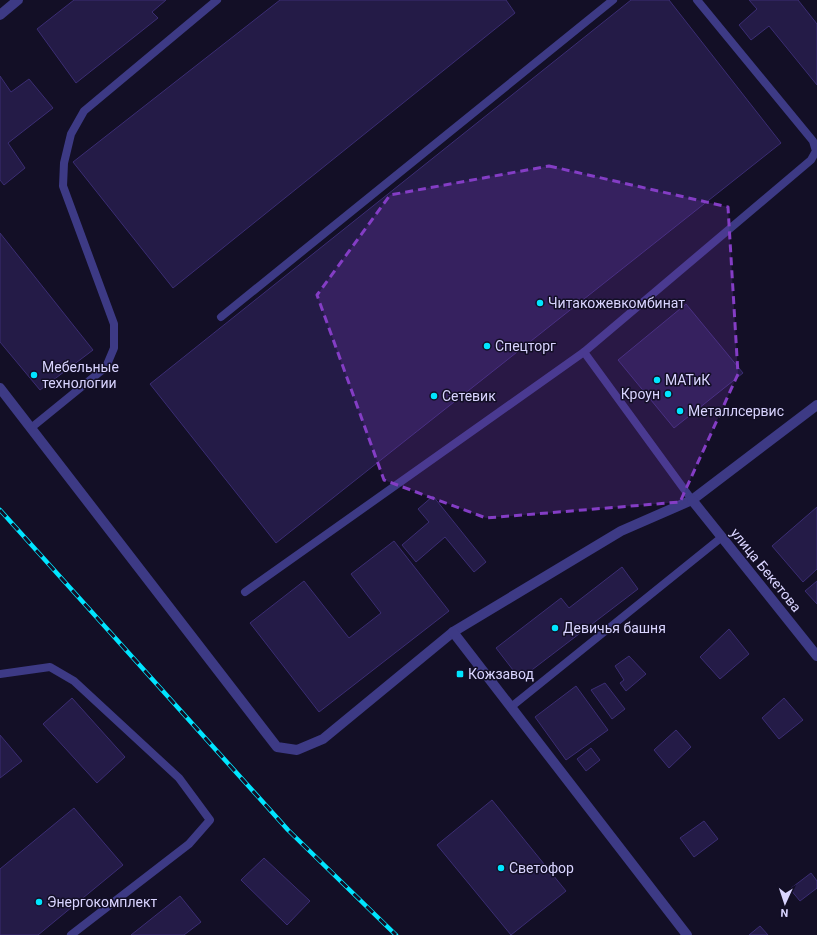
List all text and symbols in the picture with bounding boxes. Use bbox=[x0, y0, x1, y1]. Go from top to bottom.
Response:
place label: Читакожевкомбинат bbox=[548, 295, 685, 311]
marker: Читакожевкомбинат bbox=[535, 298, 545, 308]
place label: Спецторг bbox=[495, 338, 556, 354]
marker: Спецторг bbox=[482, 341, 492, 351]
place label: Мебельные технологии bbox=[42, 359, 119, 391]
marker: Мебельные технологии bbox=[29, 370, 39, 380]
place label: МАТиК bbox=[665, 372, 710, 388]
marker: МАТиК bbox=[652, 375, 662, 385]
place label: Кроун bbox=[621, 386, 660, 402]
place label: Сетевик bbox=[442, 388, 496, 404]
marker: Кроун bbox=[663, 389, 673, 399]
marker: Сетевик bbox=[429, 391, 439, 401]
place label: Металлсервис bbox=[688, 403, 784, 419]
marker: Металлсервис bbox=[675, 406, 685, 416]
street label: улица Бекетова bbox=[727, 525, 805, 615]
place label: Девичья башня bbox=[563, 620, 666, 636]
marker: Девичья башня bbox=[550, 623, 560, 633]
place label: Кожзавод bbox=[468, 666, 535, 682]
marker: Кожзавод bbox=[455, 669, 465, 679]
place label: Светофор bbox=[509, 860, 574, 876]
marker: Светофор bbox=[496, 863, 506, 873]
north arrow bbox=[765, 883, 805, 923]
place label: Энергокомплект bbox=[47, 894, 157, 910]
marker: Энергокомплект bbox=[34, 897, 44, 907]
text: N bbox=[780, 906, 789, 919]

